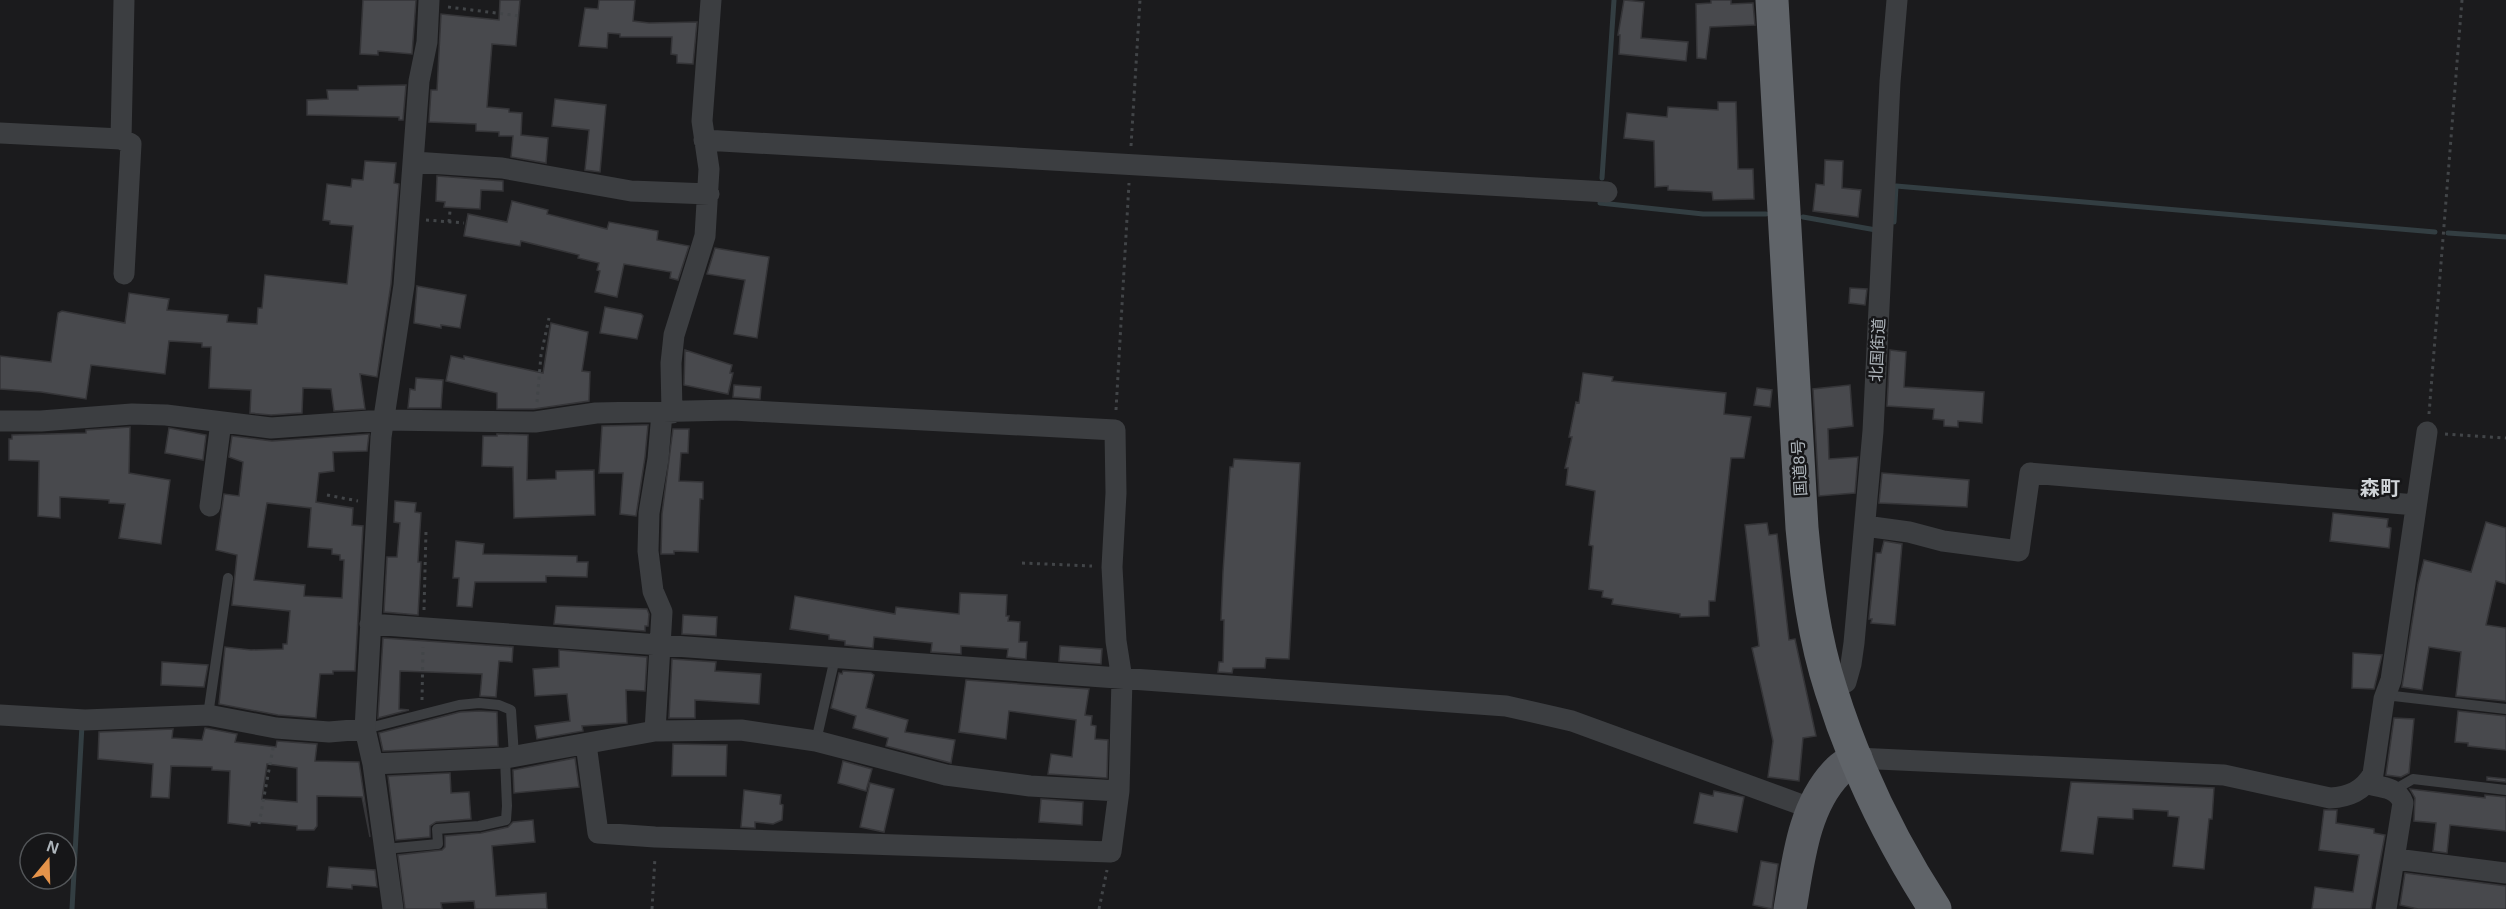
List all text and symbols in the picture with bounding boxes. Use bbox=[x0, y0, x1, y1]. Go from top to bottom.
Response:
street label: 北国街道 bbox=[1867, 318, 1888, 382]
street label: 国道8号 bbox=[1790, 439, 1809, 497]
district label: 森町 bbox=[2360, 477, 2400, 499]
north arrow bbox=[18, 831, 78, 891]
text: N bbox=[44, 837, 61, 857]

